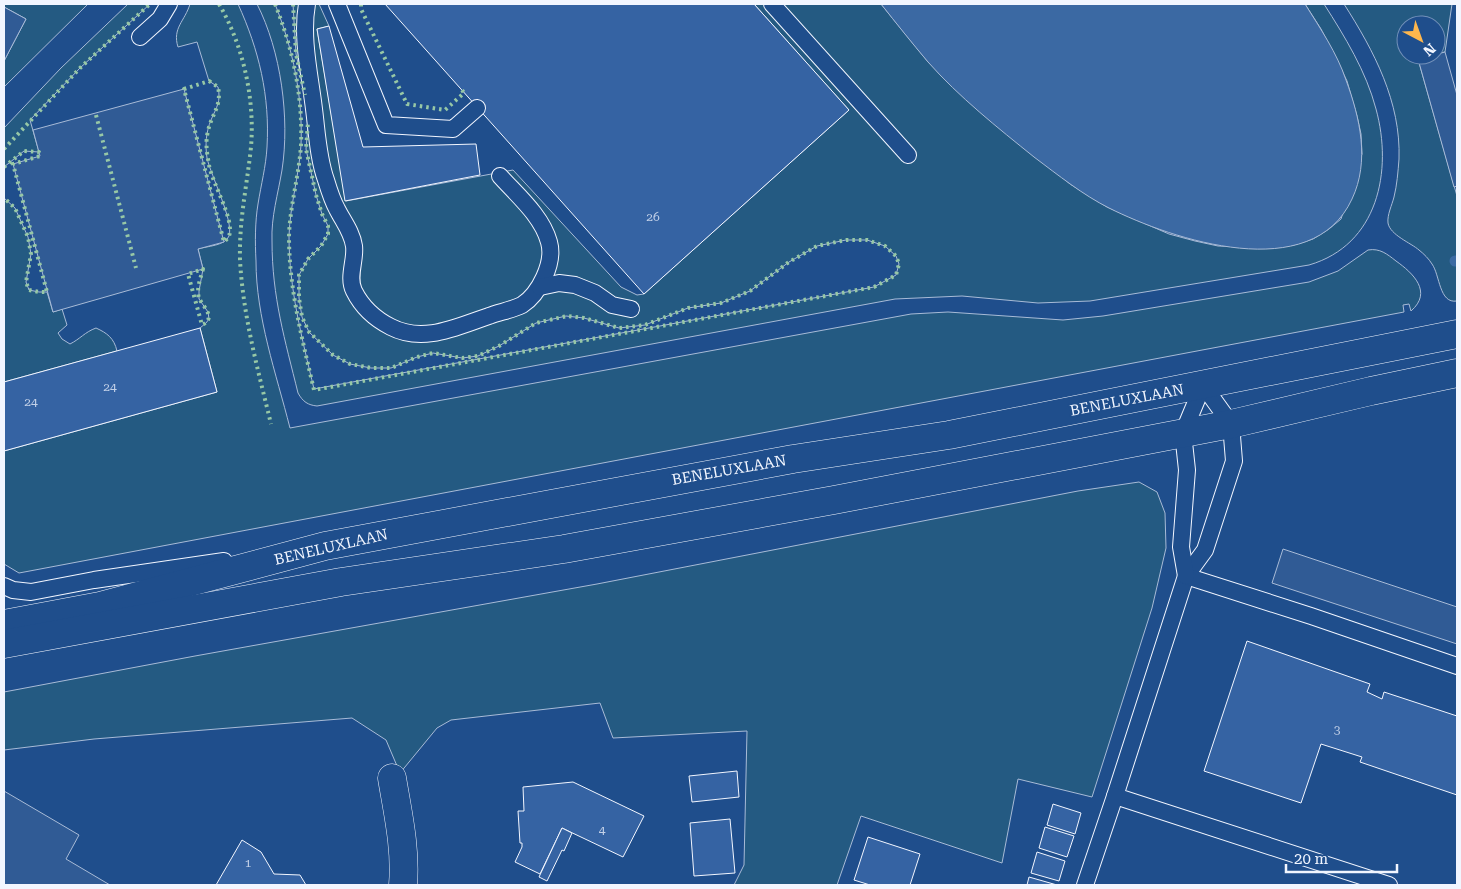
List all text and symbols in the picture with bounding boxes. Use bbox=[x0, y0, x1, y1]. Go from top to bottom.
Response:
north arrow bbox=[1396, 15, 1446, 65]
text: N bbox=[1420, 40, 1439, 60]
house number: 26 bbox=[646, 210, 660, 224]
house number: 24 bbox=[103, 380, 117, 394]
street label: BENELUXLAAN bbox=[1068, 380, 1186, 420]
house number: 24 bbox=[24, 395, 38, 409]
street label: BENELUXLAAN bbox=[670, 451, 788, 489]
street label: BENELUXLAAN bbox=[272, 525, 390, 569]
house number: 3 bbox=[1334, 723, 1341, 737]
house number: 4 bbox=[599, 823, 606, 837]
scale bar bbox=[1286, 842, 1397, 874]
text: 20 m bbox=[1294, 850, 1329, 868]
house number: 1 bbox=[245, 856, 252, 870]

